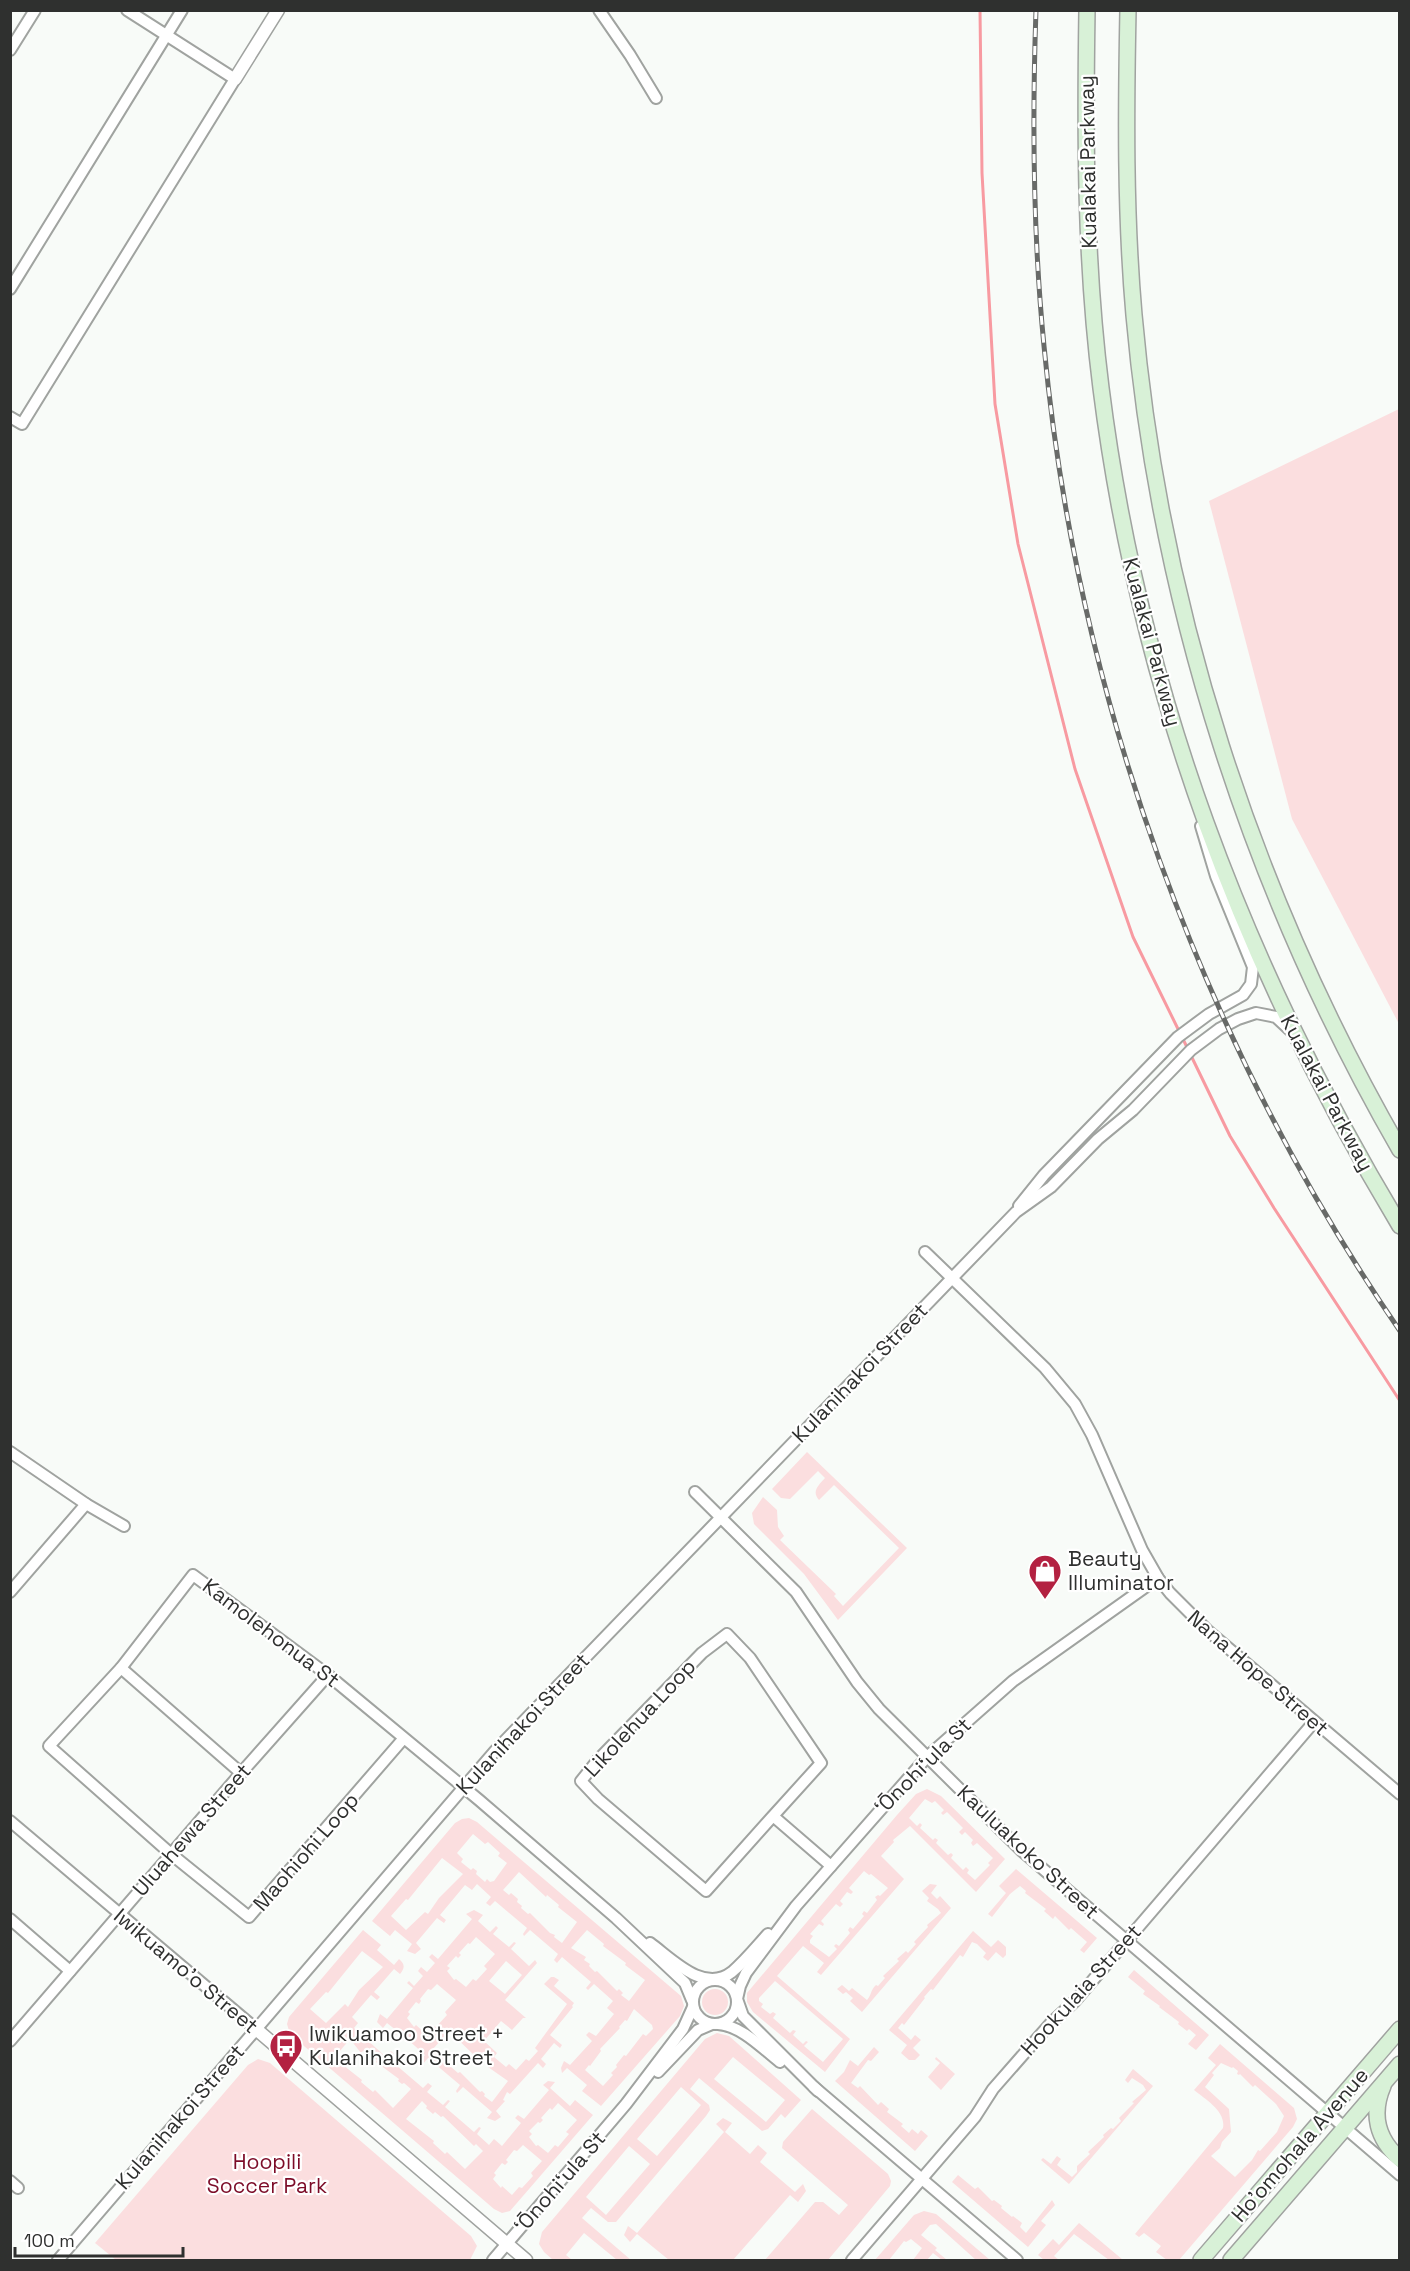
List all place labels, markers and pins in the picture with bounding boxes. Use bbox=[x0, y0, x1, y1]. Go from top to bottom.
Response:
place label: Beauty Illuminator bbox=[1068, 1545, 1174, 1596]
shop icon: Beauty Illuminator bbox=[1027, 1553, 1063, 1600]
place label: Iwikuamoo Street + Kulanihakoi Street bbox=[309, 2020, 504, 2071]
bus stop icon: Iwikuamoo Street + Kulanihakoi Street bbox=[268, 2028, 304, 2075]

